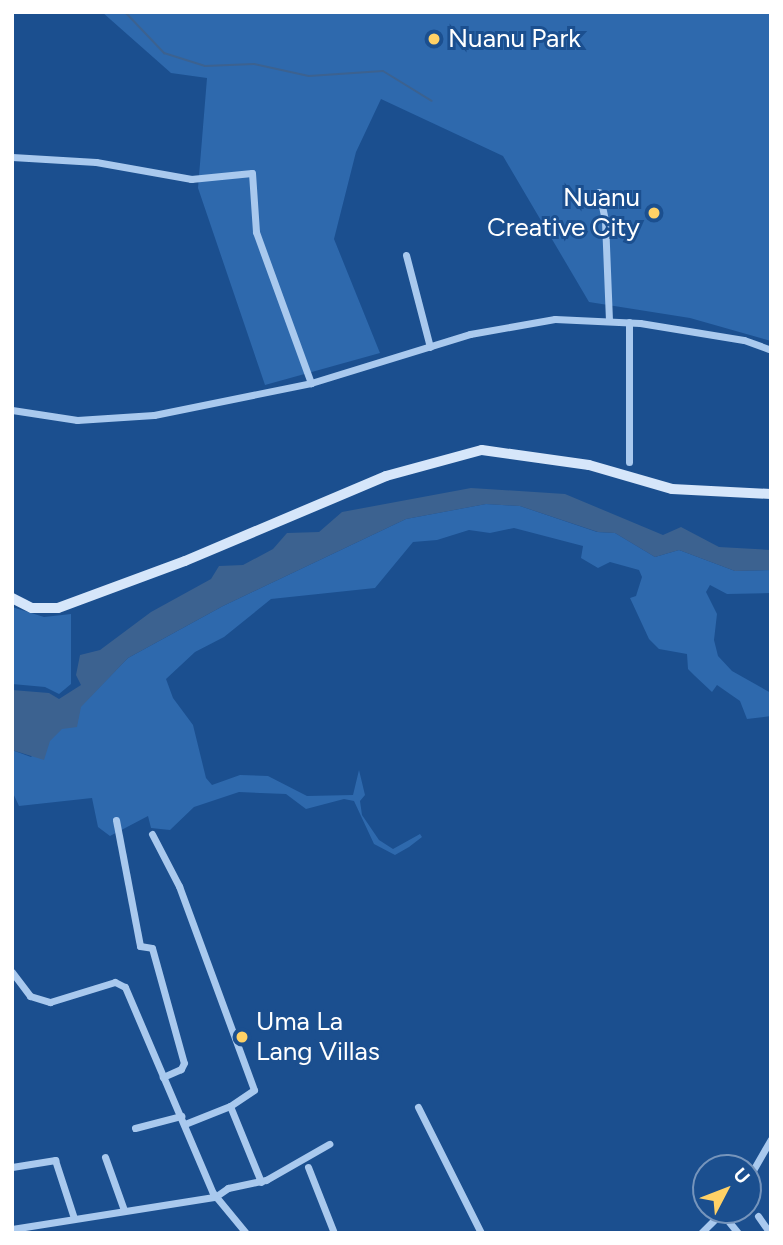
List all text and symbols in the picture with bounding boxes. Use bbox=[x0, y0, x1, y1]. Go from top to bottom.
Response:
place label: Nuanu Park bbox=[448, 23, 581, 55]
marker: Nuanu Park bbox=[426, 31, 442, 47]
place label: Nuanu Creative City bbox=[487, 182, 640, 244]
marker: Nuanu Creative City bbox=[646, 205, 662, 221]
place label: Uma La Lang Villas bbox=[256, 1006, 380, 1068]
marker: Uma La Lang Villas bbox=[234, 1029, 250, 1045]
north arrow bbox=[692, 1154, 762, 1224]
text: U bbox=[728, 1163, 755, 1189]

